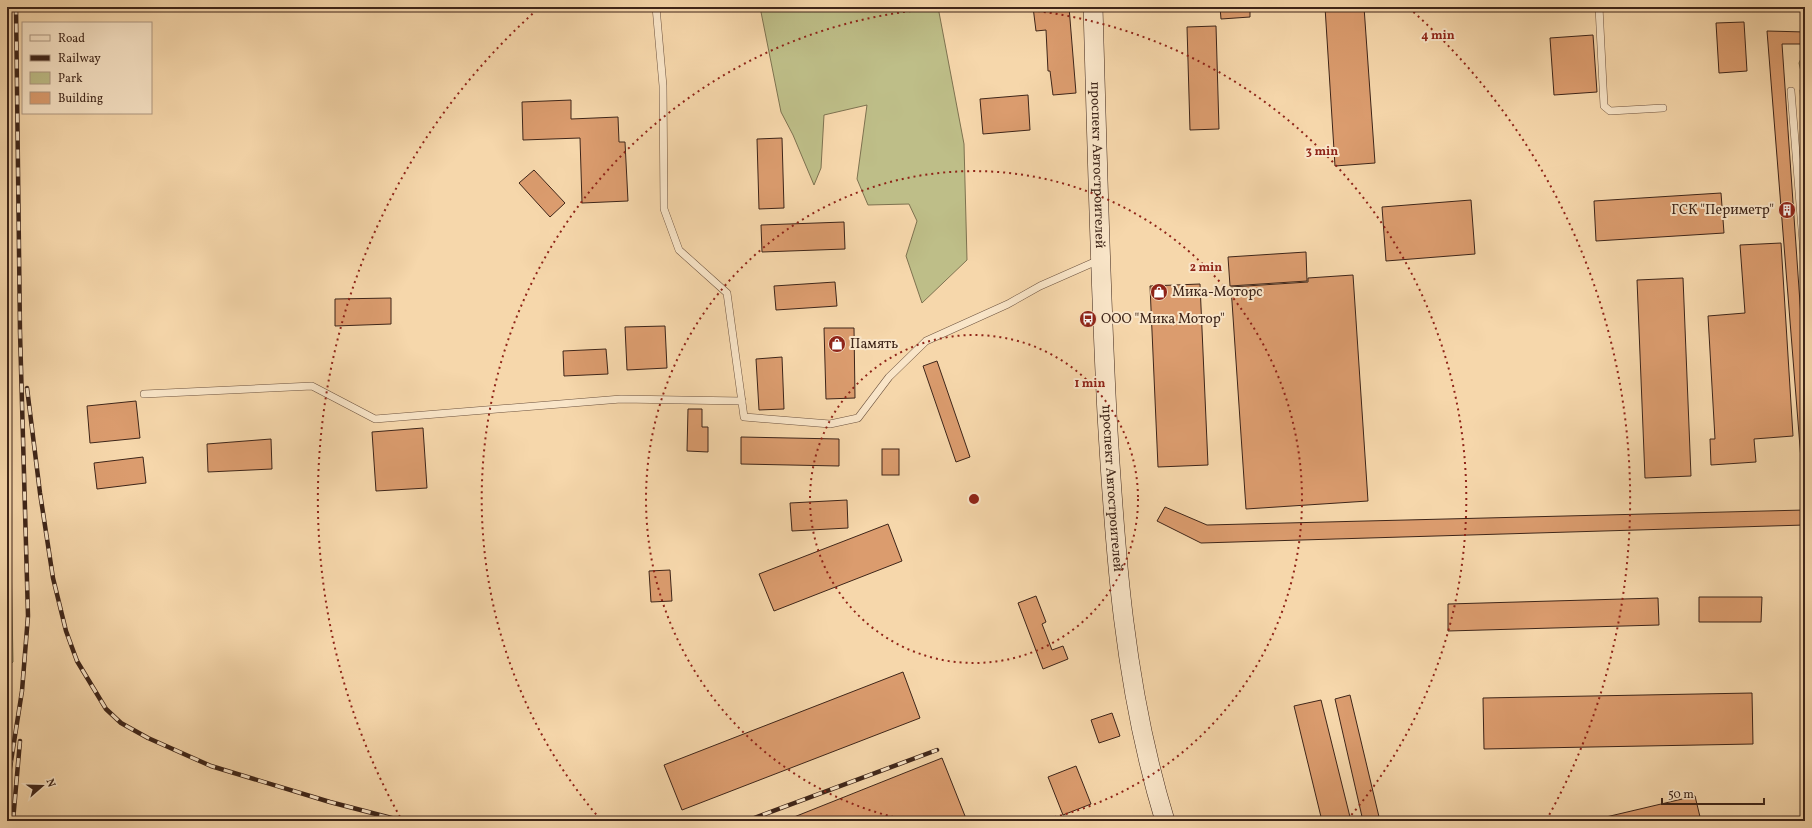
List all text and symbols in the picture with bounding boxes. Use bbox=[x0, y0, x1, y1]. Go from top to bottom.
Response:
legend bbox=[22, 22, 152, 114]
text: 4 min bbox=[1421, 28, 1455, 44]
text: Road bbox=[58, 31, 85, 47]
text: Railway bbox=[58, 51, 101, 67]
text: Park bbox=[58, 71, 83, 87]
street label: проспект Автостроителей bbox=[1086, 81, 1110, 249]
text: Building bbox=[58, 91, 103, 107]
text: 3 min bbox=[1306, 144, 1338, 160]
building icon: ГСК "Периметр" bbox=[1777, 200, 1797, 220]
place label: ГСК "Периметр" bbox=[1671, 201, 1774, 220]
text: 2 min bbox=[1190, 260, 1222, 276]
shop icon: Мика-Моторс bbox=[1149, 282, 1169, 302]
place label: Мика-Моторс bbox=[1172, 283, 1262, 302]
bus stop icon: ООО "Мика Мотор" bbox=[1078, 309, 1098, 329]
place label: ООО "Мика Мотор" bbox=[1101, 310, 1225, 329]
shop icon: Память bbox=[827, 334, 847, 354]
place label: Память bbox=[850, 335, 898, 354]
text: 1 min bbox=[1075, 376, 1106, 392]
street label: проспект Автостроителей bbox=[1097, 405, 1128, 573]
centre of rings bbox=[967, 492, 981, 506]
north arrow bbox=[22, 766, 62, 806]
text: N bbox=[42, 777, 58, 789]
scale bar bbox=[1662, 780, 1764, 806]
text: 50 m bbox=[1668, 787, 1694, 803]

